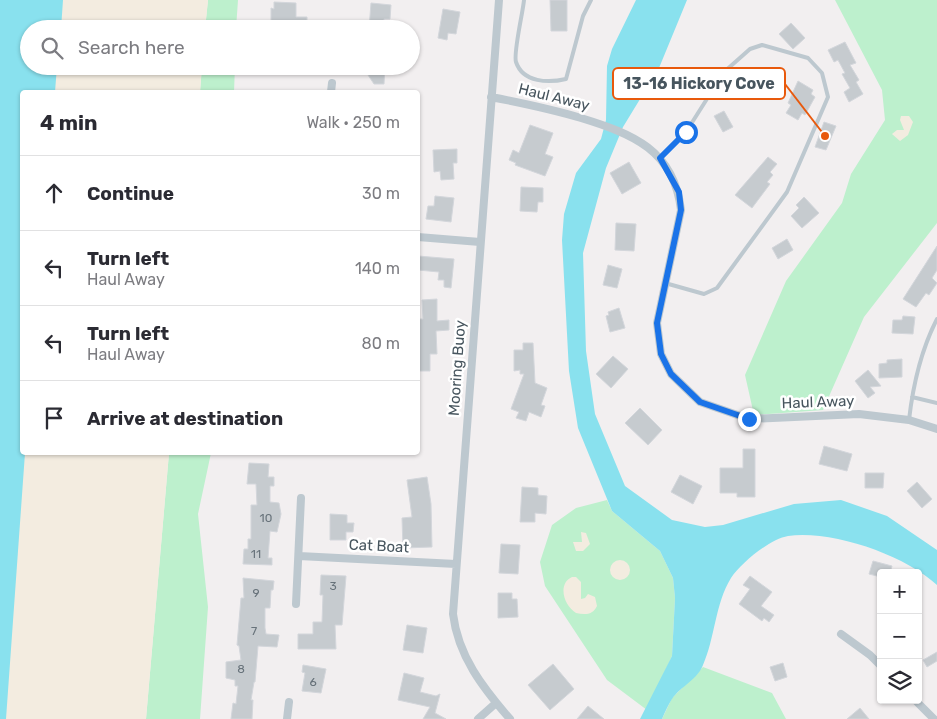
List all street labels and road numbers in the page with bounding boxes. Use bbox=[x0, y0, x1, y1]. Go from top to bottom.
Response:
street label: Haul Away bbox=[516, 79, 592, 115]
street label: Mooring Buoy bbox=[445, 320, 469, 416]
street label: Haul Away bbox=[781, 392, 855, 412]
street label: Cat Boat bbox=[348, 535, 410, 557]

